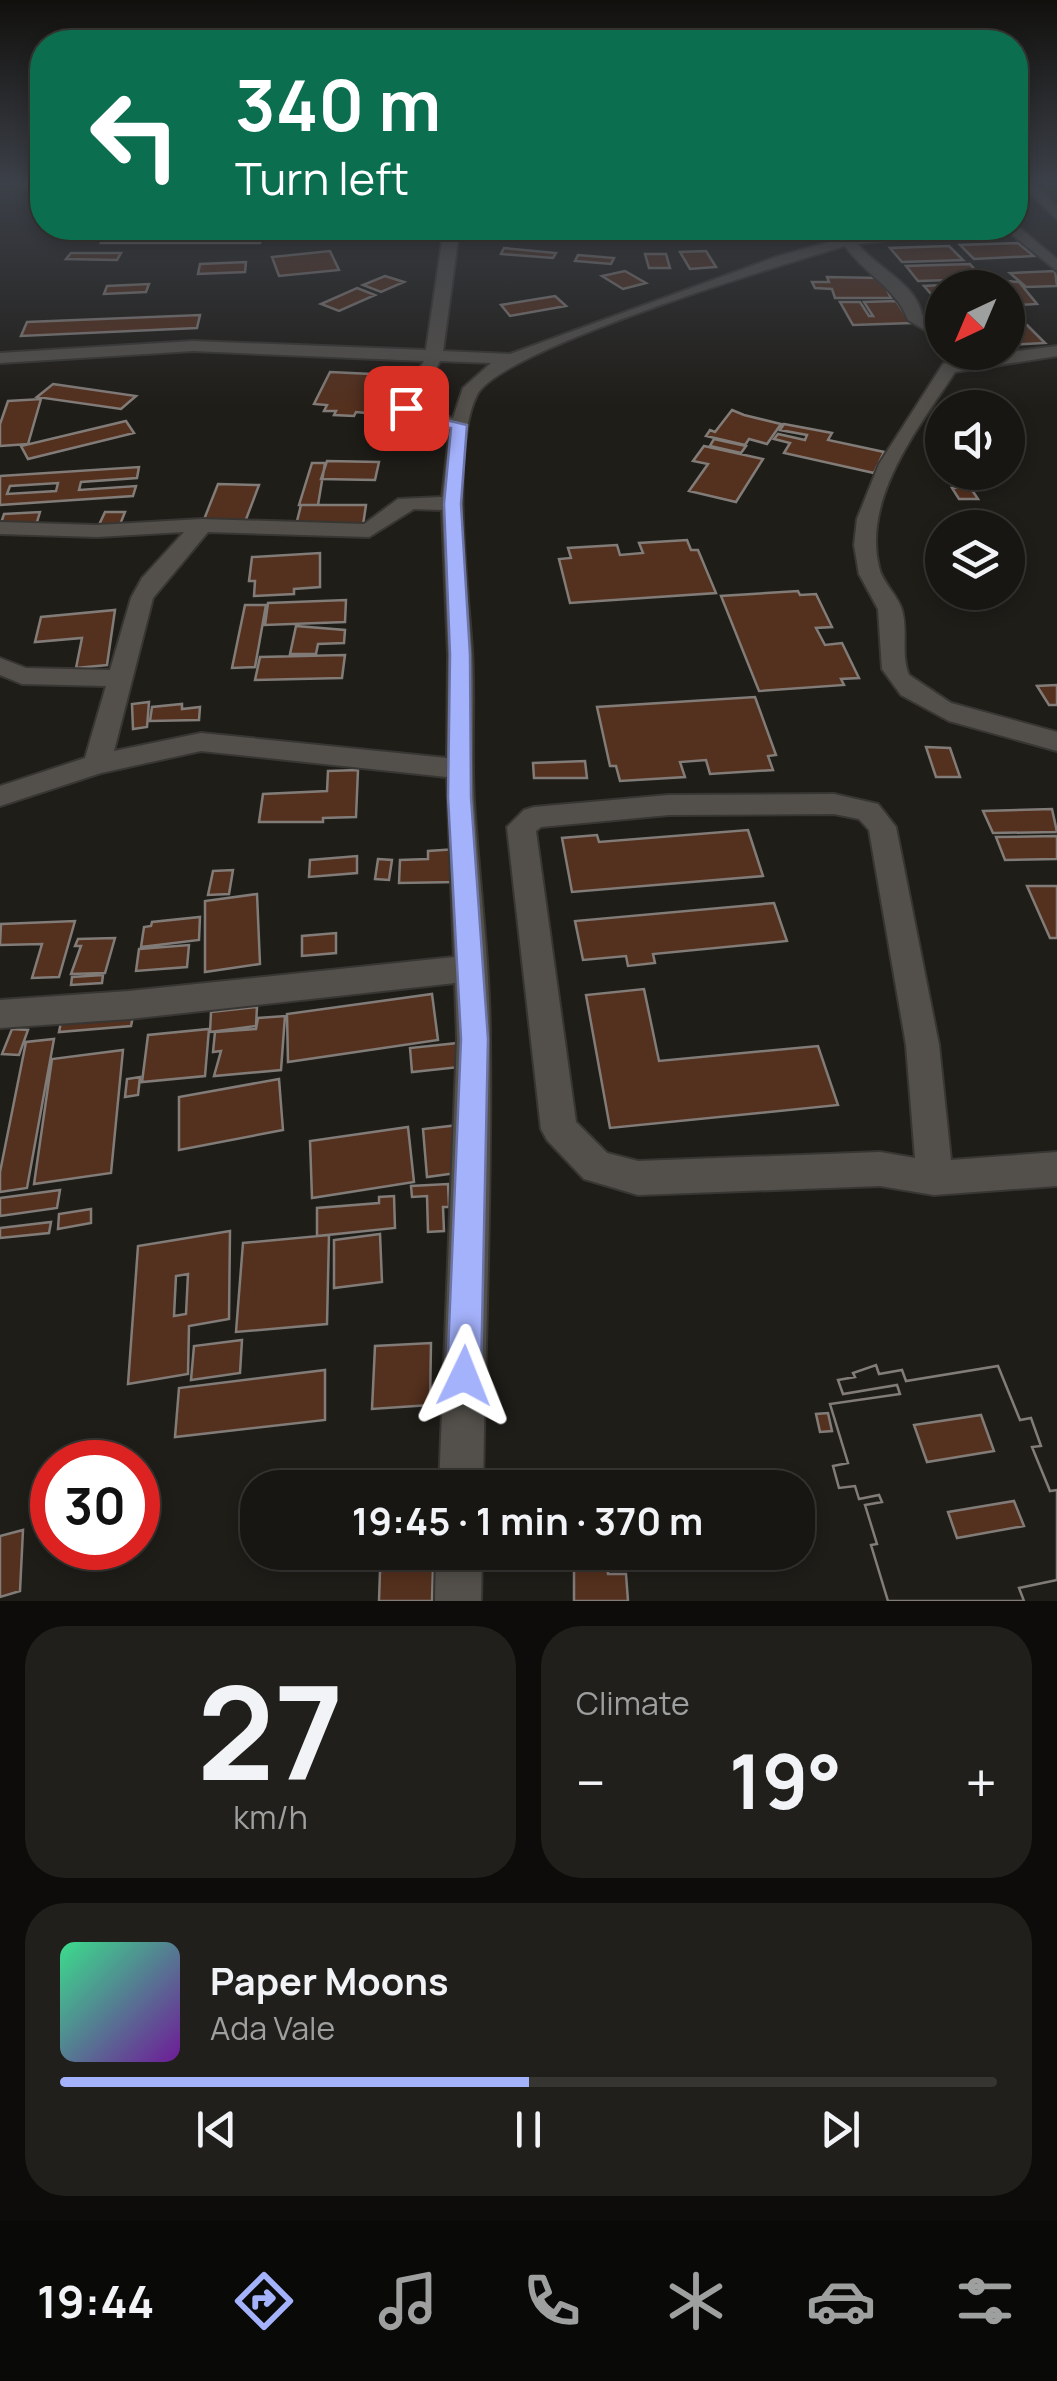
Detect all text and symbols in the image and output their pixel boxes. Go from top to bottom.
text: 340 m [235,56,441,152]
icon: left [70,70,200,200]
text: Turn left [235,147,409,209]
north arrow [925,270,1025,370]
map controls [925,270,1025,610]
pin [364,366,449,451]
icon: arrive [379,381,434,436]
button: sound [925,390,1025,490]
button: layers [925,510,1025,610]
position arrow [412,1324,516,1428]
speed limit sign: 30 [30,1440,160,1570]
text: 19:45 · 1 min · 370 m [352,1494,703,1546]
text: 27 [197,1641,344,1819]
text: Climate [576,1681,690,1725]
text: 19° [729,1729,842,1832]
text: − [576,1744,606,1820]
text: + [965,1744,997,1820]
text: km/h [233,1795,308,1839]
text: Paper Moons [210,1954,449,2006]
text: Ada Vale [210,2006,335,2050]
icon: previous [189,2102,244,2157]
icon: pause [501,2102,556,2157]
icon: next [813,2102,868,2157]
icon: directions [229,2266,299,2336]
icon: music [373,2266,443,2336]
icon: phone [517,2266,587,2336]
icon: climate [661,2266,731,2336]
icon: car [806,2266,876,2336]
icon: filters [950,2266,1020,2336]
text: 19:44 [37,2270,154,2332]

